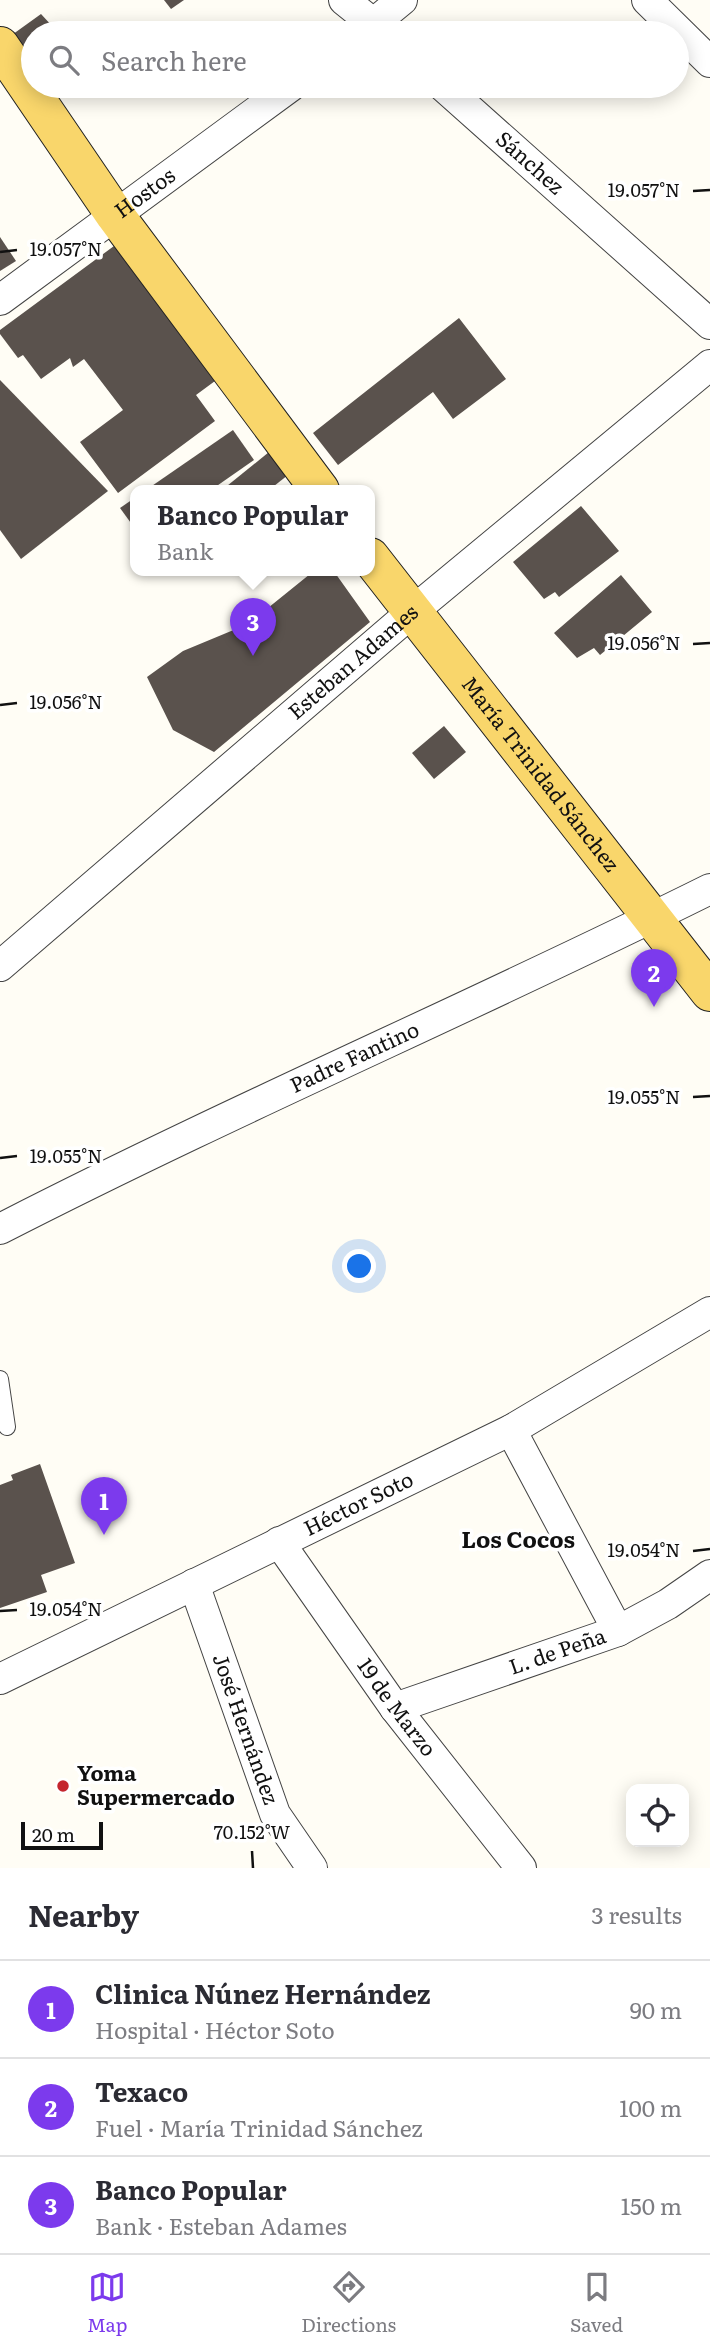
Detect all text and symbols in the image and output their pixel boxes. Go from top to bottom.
search box [21,21,689,98]
text: Search here [101,40,247,79]
icon: search [45,41,83,79]
street label: Sánchez [490,122,572,200]
street label: Hostos [107,159,180,224]
text: 19.057°N [608,176,680,203]
text: 19.057°N [30,235,102,262]
popup [130,485,375,576]
text: Banco Popular [157,494,348,533]
text: Bank [157,533,213,567]
street label: Esteban Adames [280,596,424,725]
pin: 3 [230,598,276,656]
text: 19.056°N [608,629,680,656]
street label: María Trinidad Sánchez [456,669,628,877]
text: 19.056°N [30,688,102,715]
pin: 2 [631,949,677,1007]
street label: Padre Fantino [284,1012,424,1099]
text: 19.055°N [608,1083,680,1110]
text: 19.055°N [30,1142,102,1169]
your location [342,1249,376,1283]
street label: Héctor Soto [297,1462,418,1542]
pin: 1 [81,1477,127,1535]
district label: Los Cocos [461,1521,575,1555]
text: 19.054°N [608,1536,680,1563]
text: 19.054°N [30,1595,102,1622]
street label: L. de Peña [504,1618,610,1681]
street label: José Hernández [207,1649,288,1808]
street label: 19 de Marzo [351,1651,445,1762]
place label: Yoma Supermercado [77,1756,235,1811]
marker: Yoma Supermercado [55,1778,71,1794]
map controls [626,1784,689,1847]
button: locate [626,1784,689,1847]
text: 70.152°W [214,1818,291,1845]
scale bar [21,1819,103,1851]
text: 20 m [32,1820,75,1848]
text: Nearby [28,1892,139,1936]
text: 3 results [591,1897,682,1931]
text: Clinica Núnez Hernández [95,1973,431,2012]
text: 1 [46,1992,56,2026]
text: 90 m [630,1992,682,2026]
text: Hospital · Héctor Soto [95,2012,335,2046]
text: Texaco [95,2071,188,2110]
text: 2 [45,2090,57,2124]
text: 100 m [619,2090,682,2124]
text: Fuel · María Trinidad Sánchez [95,2110,423,2144]
text: Banco Popular [95,2169,287,2208]
text: 3 [45,2188,57,2222]
text: 150 m [621,2188,682,2222]
text: Bank · Esteban Adames [95,2208,347,2242]
tab: Map [87,2268,127,2338]
tab: Directions [301,2268,396,2338]
tab: Saved [570,2268,623,2338]

